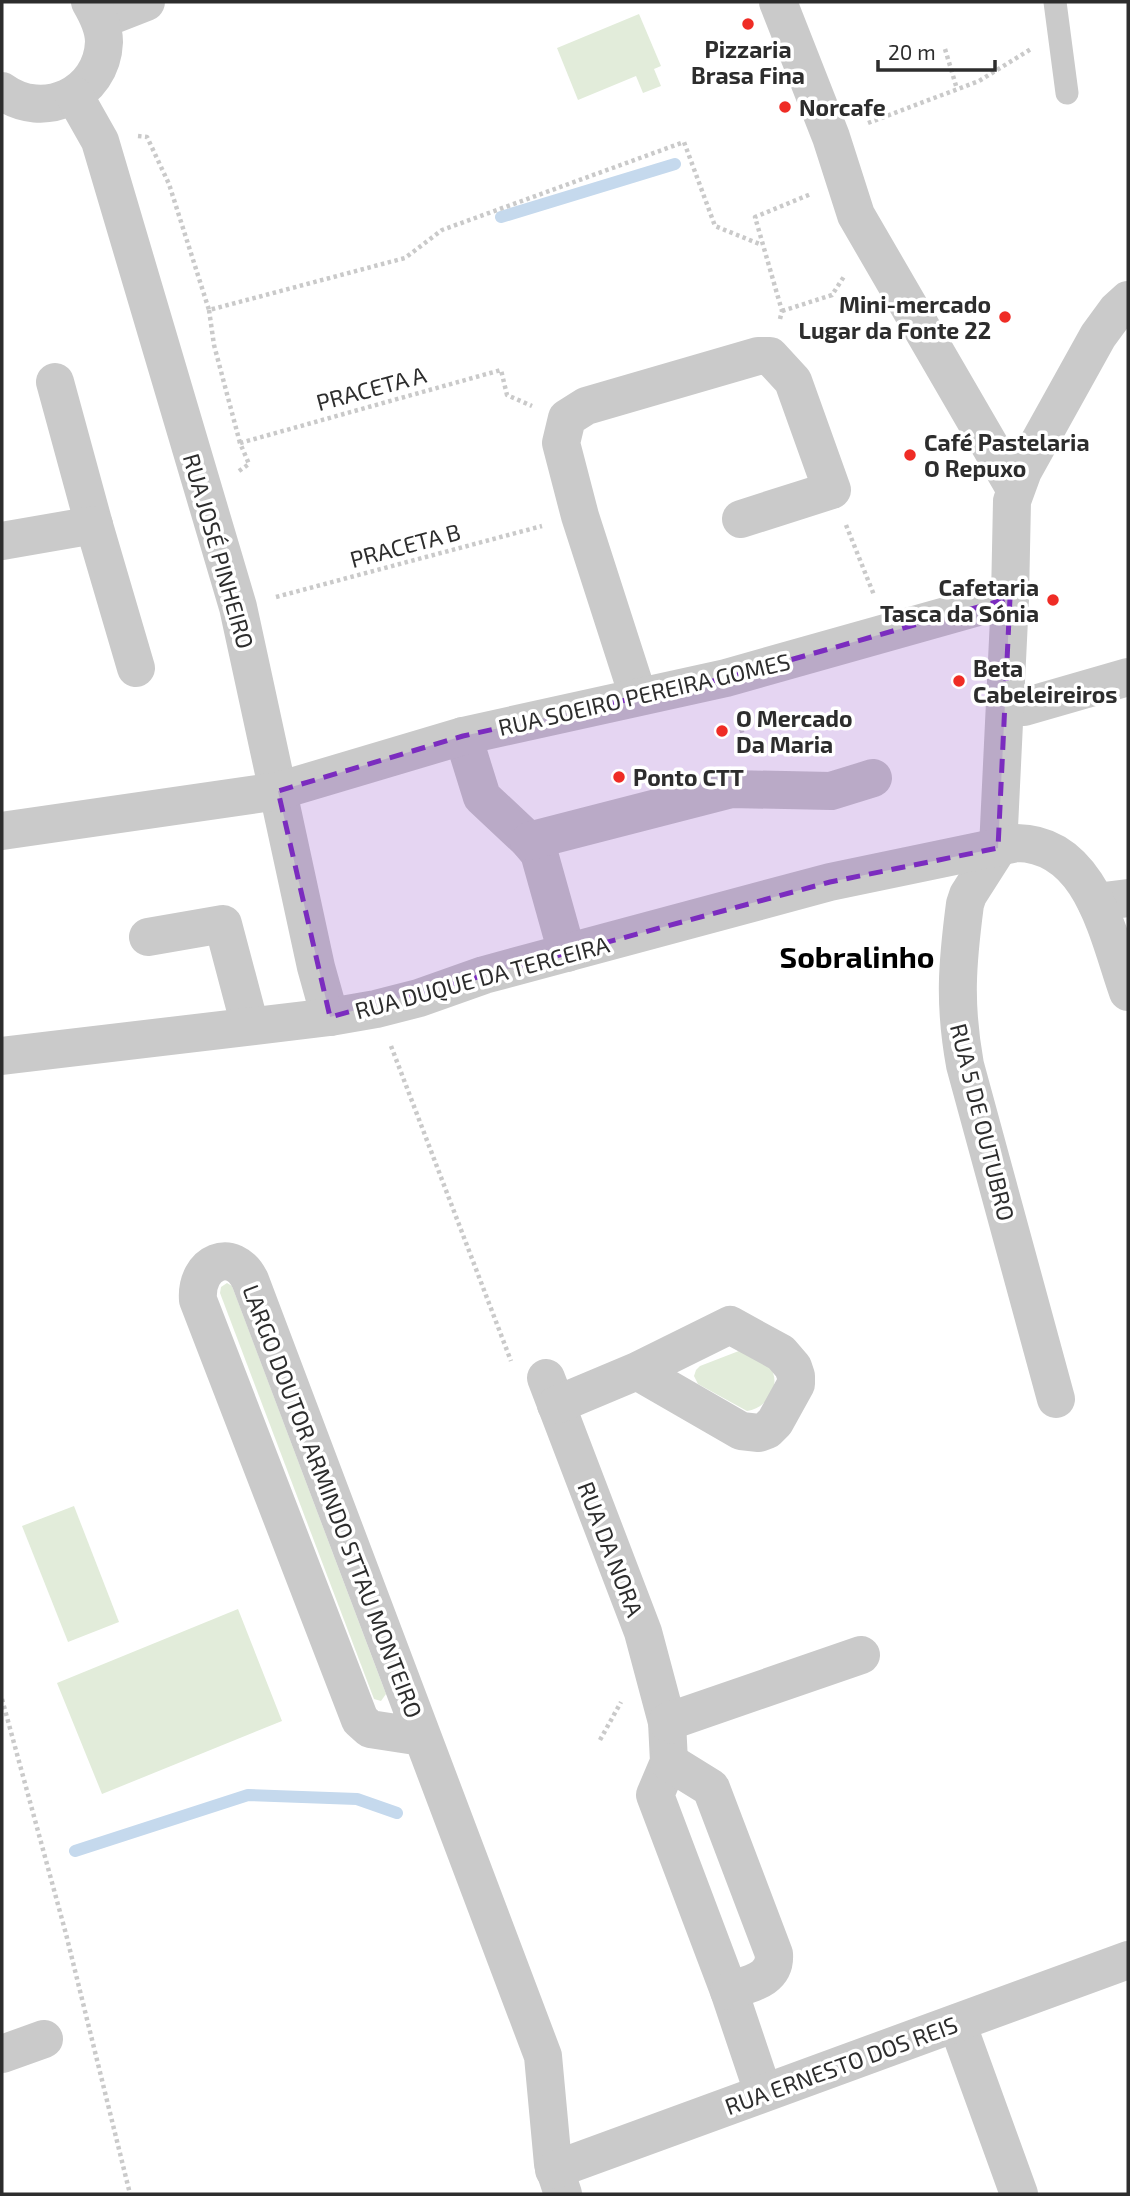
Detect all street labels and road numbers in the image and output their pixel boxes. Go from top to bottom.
street label: PRACETA A [313,360,430,416]
street label: RUA JOSÉ PINHEIRO [178,450,260,652]
street label: PRACETA B [347,517,463,573]
street label: RUA SOEIRO PEREIRA GOMES [495,647,793,741]
street label: RUA DUQUE DA TERCEIRA [352,929,613,1024]
street label: RUA 5 DE OUTUBRO [945,1020,1021,1224]
street label: LARGO DOUTOR ARMINDO STTAU MONTEIRO [237,1280,429,1722]
street label: RUA DA NORA [572,1477,650,1621]
street label: RUA ERNESTO DOS REIS [721,2010,961,2120]

